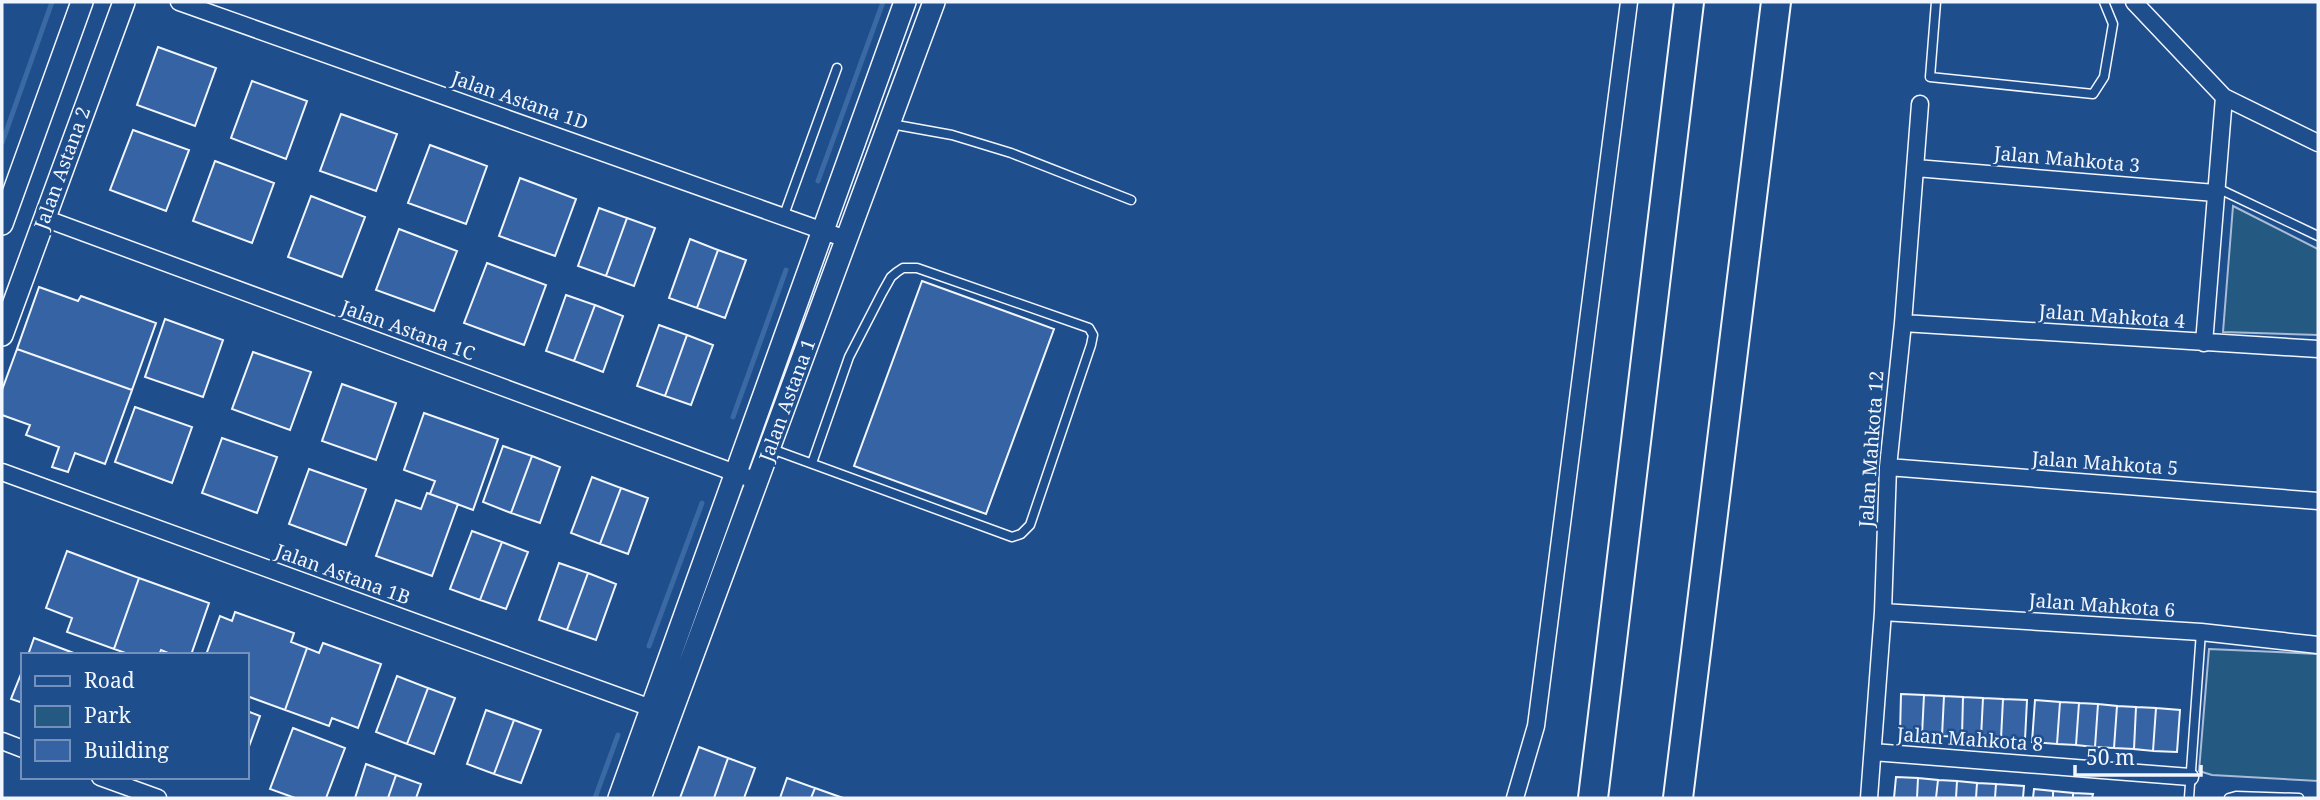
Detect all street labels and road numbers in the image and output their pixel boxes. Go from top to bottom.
street label: Jalan Astana 1D [447,64,592,136]
street label: Jalan Astana 2 [27,103,96,234]
street label: Jalan Mahkota 3 [1992,140,2141,178]
street label: Jalan Astana 1C [336,293,479,366]
street label: Jalan Mahkota 4 [2037,298,2186,334]
street label: Jalan Astana 1 [752,335,821,466]
street label: Jalan Mahkota 12 [1852,370,1889,529]
street label: Jalan Mahkota 5 [2030,445,2179,481]
street label: Jalan Astana 1B [271,537,414,610]
street label: Jalan Mahkota 6 [2027,587,2176,623]
street label: Jalan Mahkota 8 [1895,721,2044,757]

